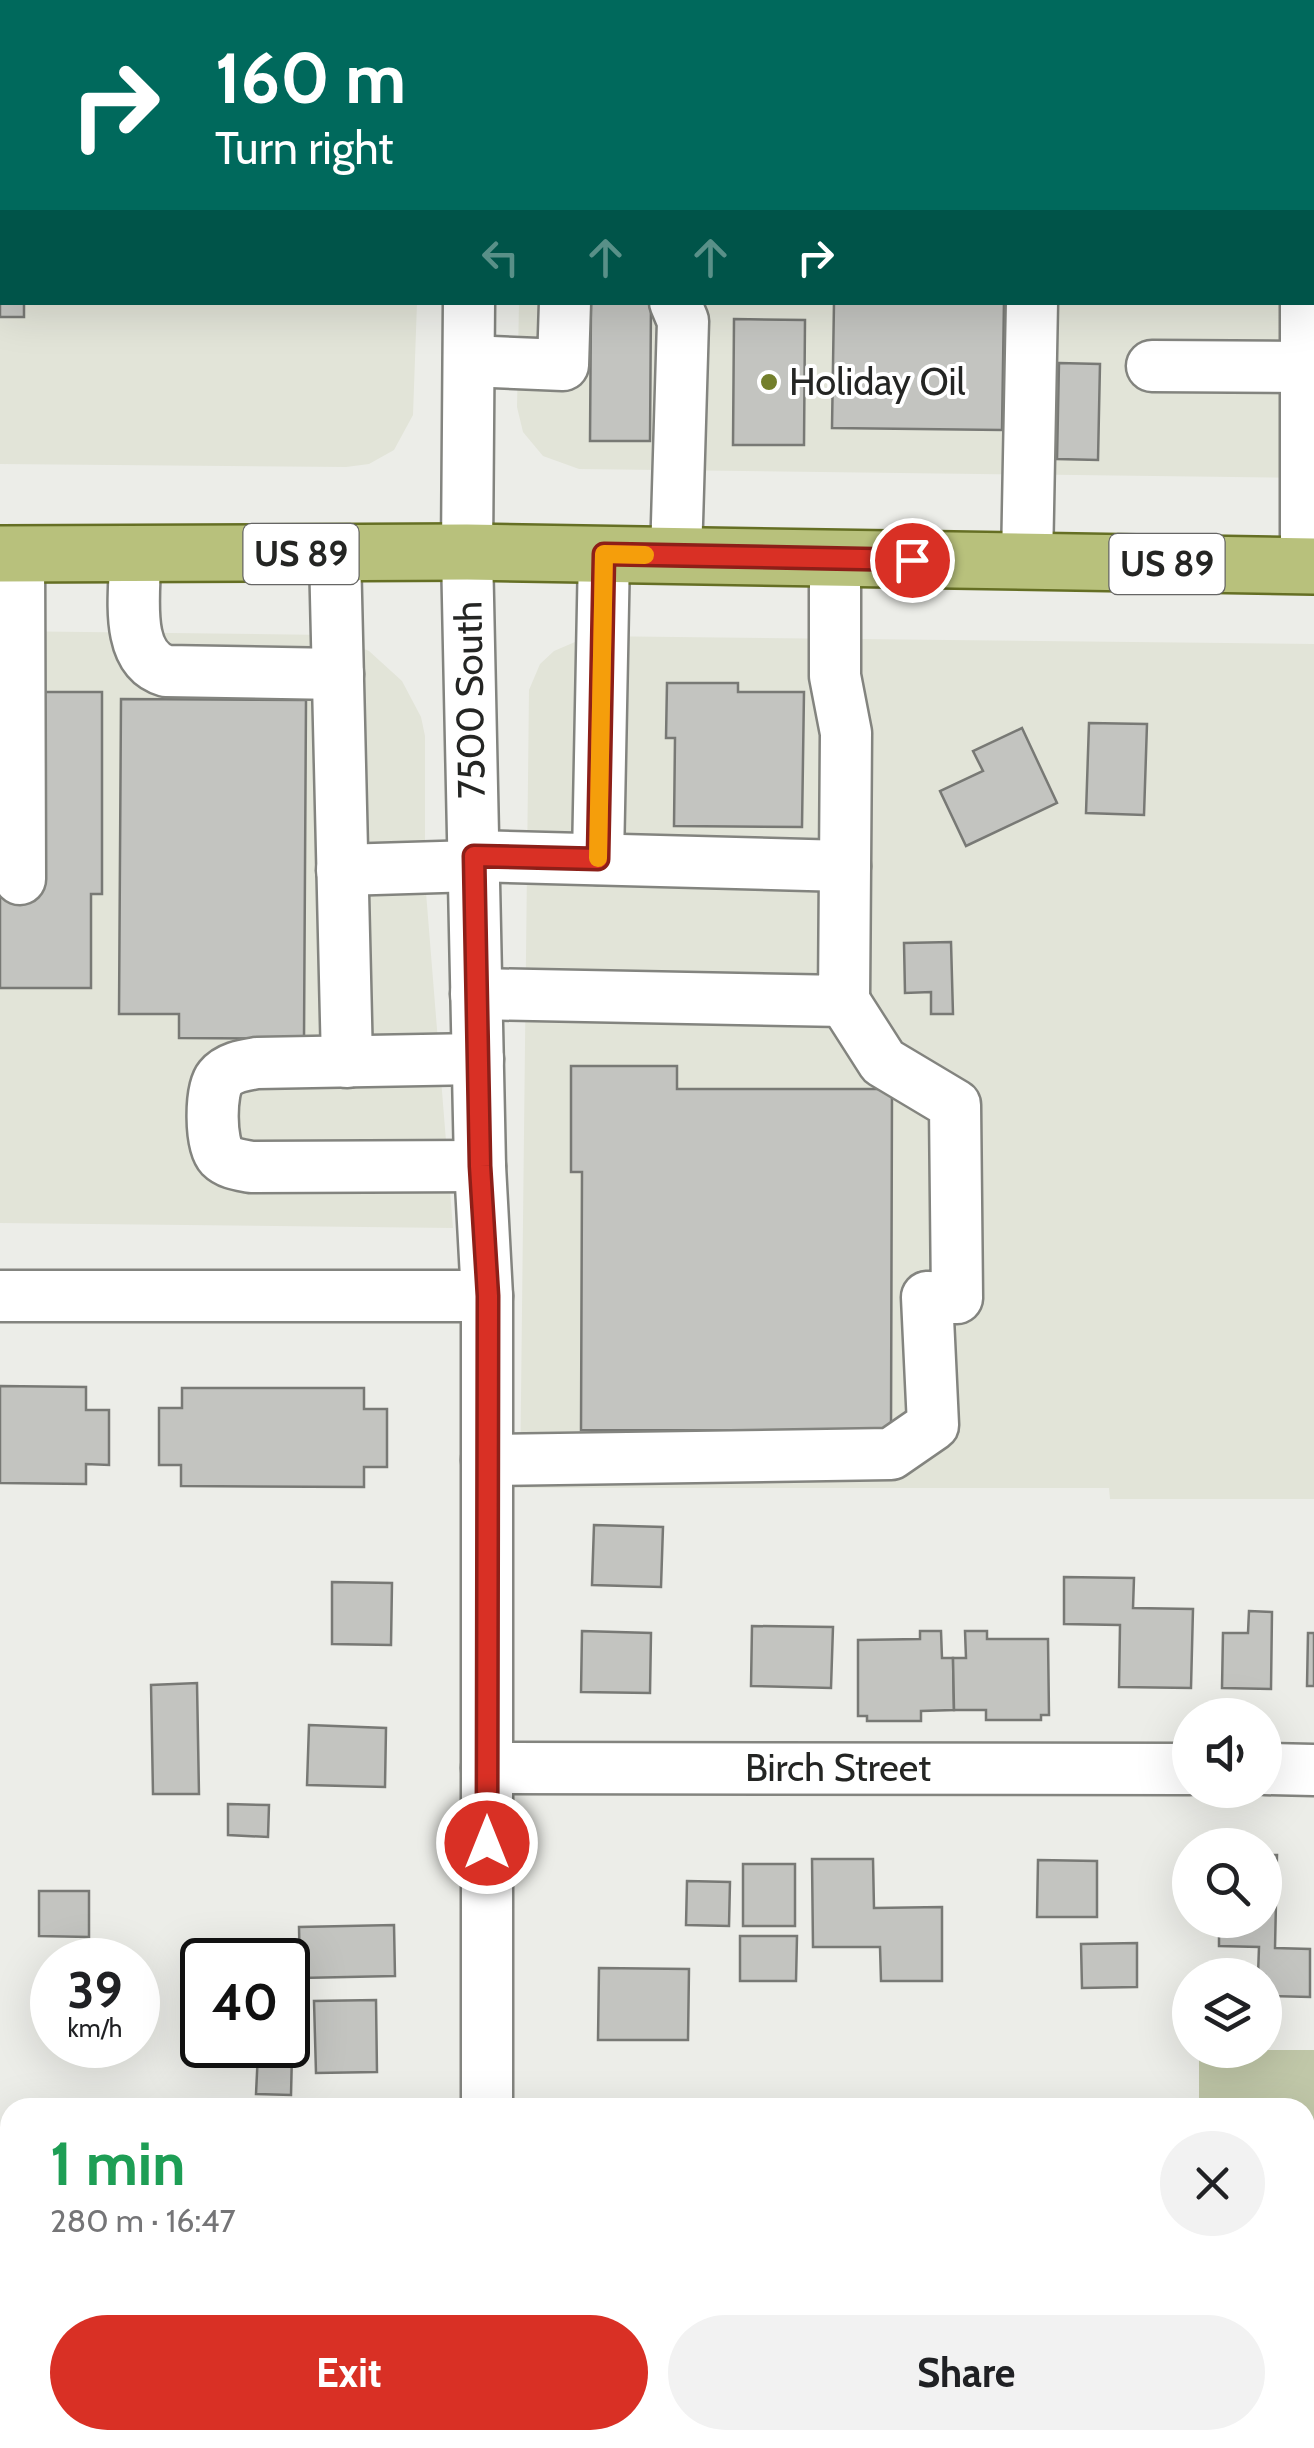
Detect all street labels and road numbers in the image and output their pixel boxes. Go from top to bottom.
road number: US 89 [244,524,358,584]
road number: US 89 [1110,534,1224,594]
street label: 7500 South [444,601,495,799]
street label: Birch Street [745,1744,931,1791]

